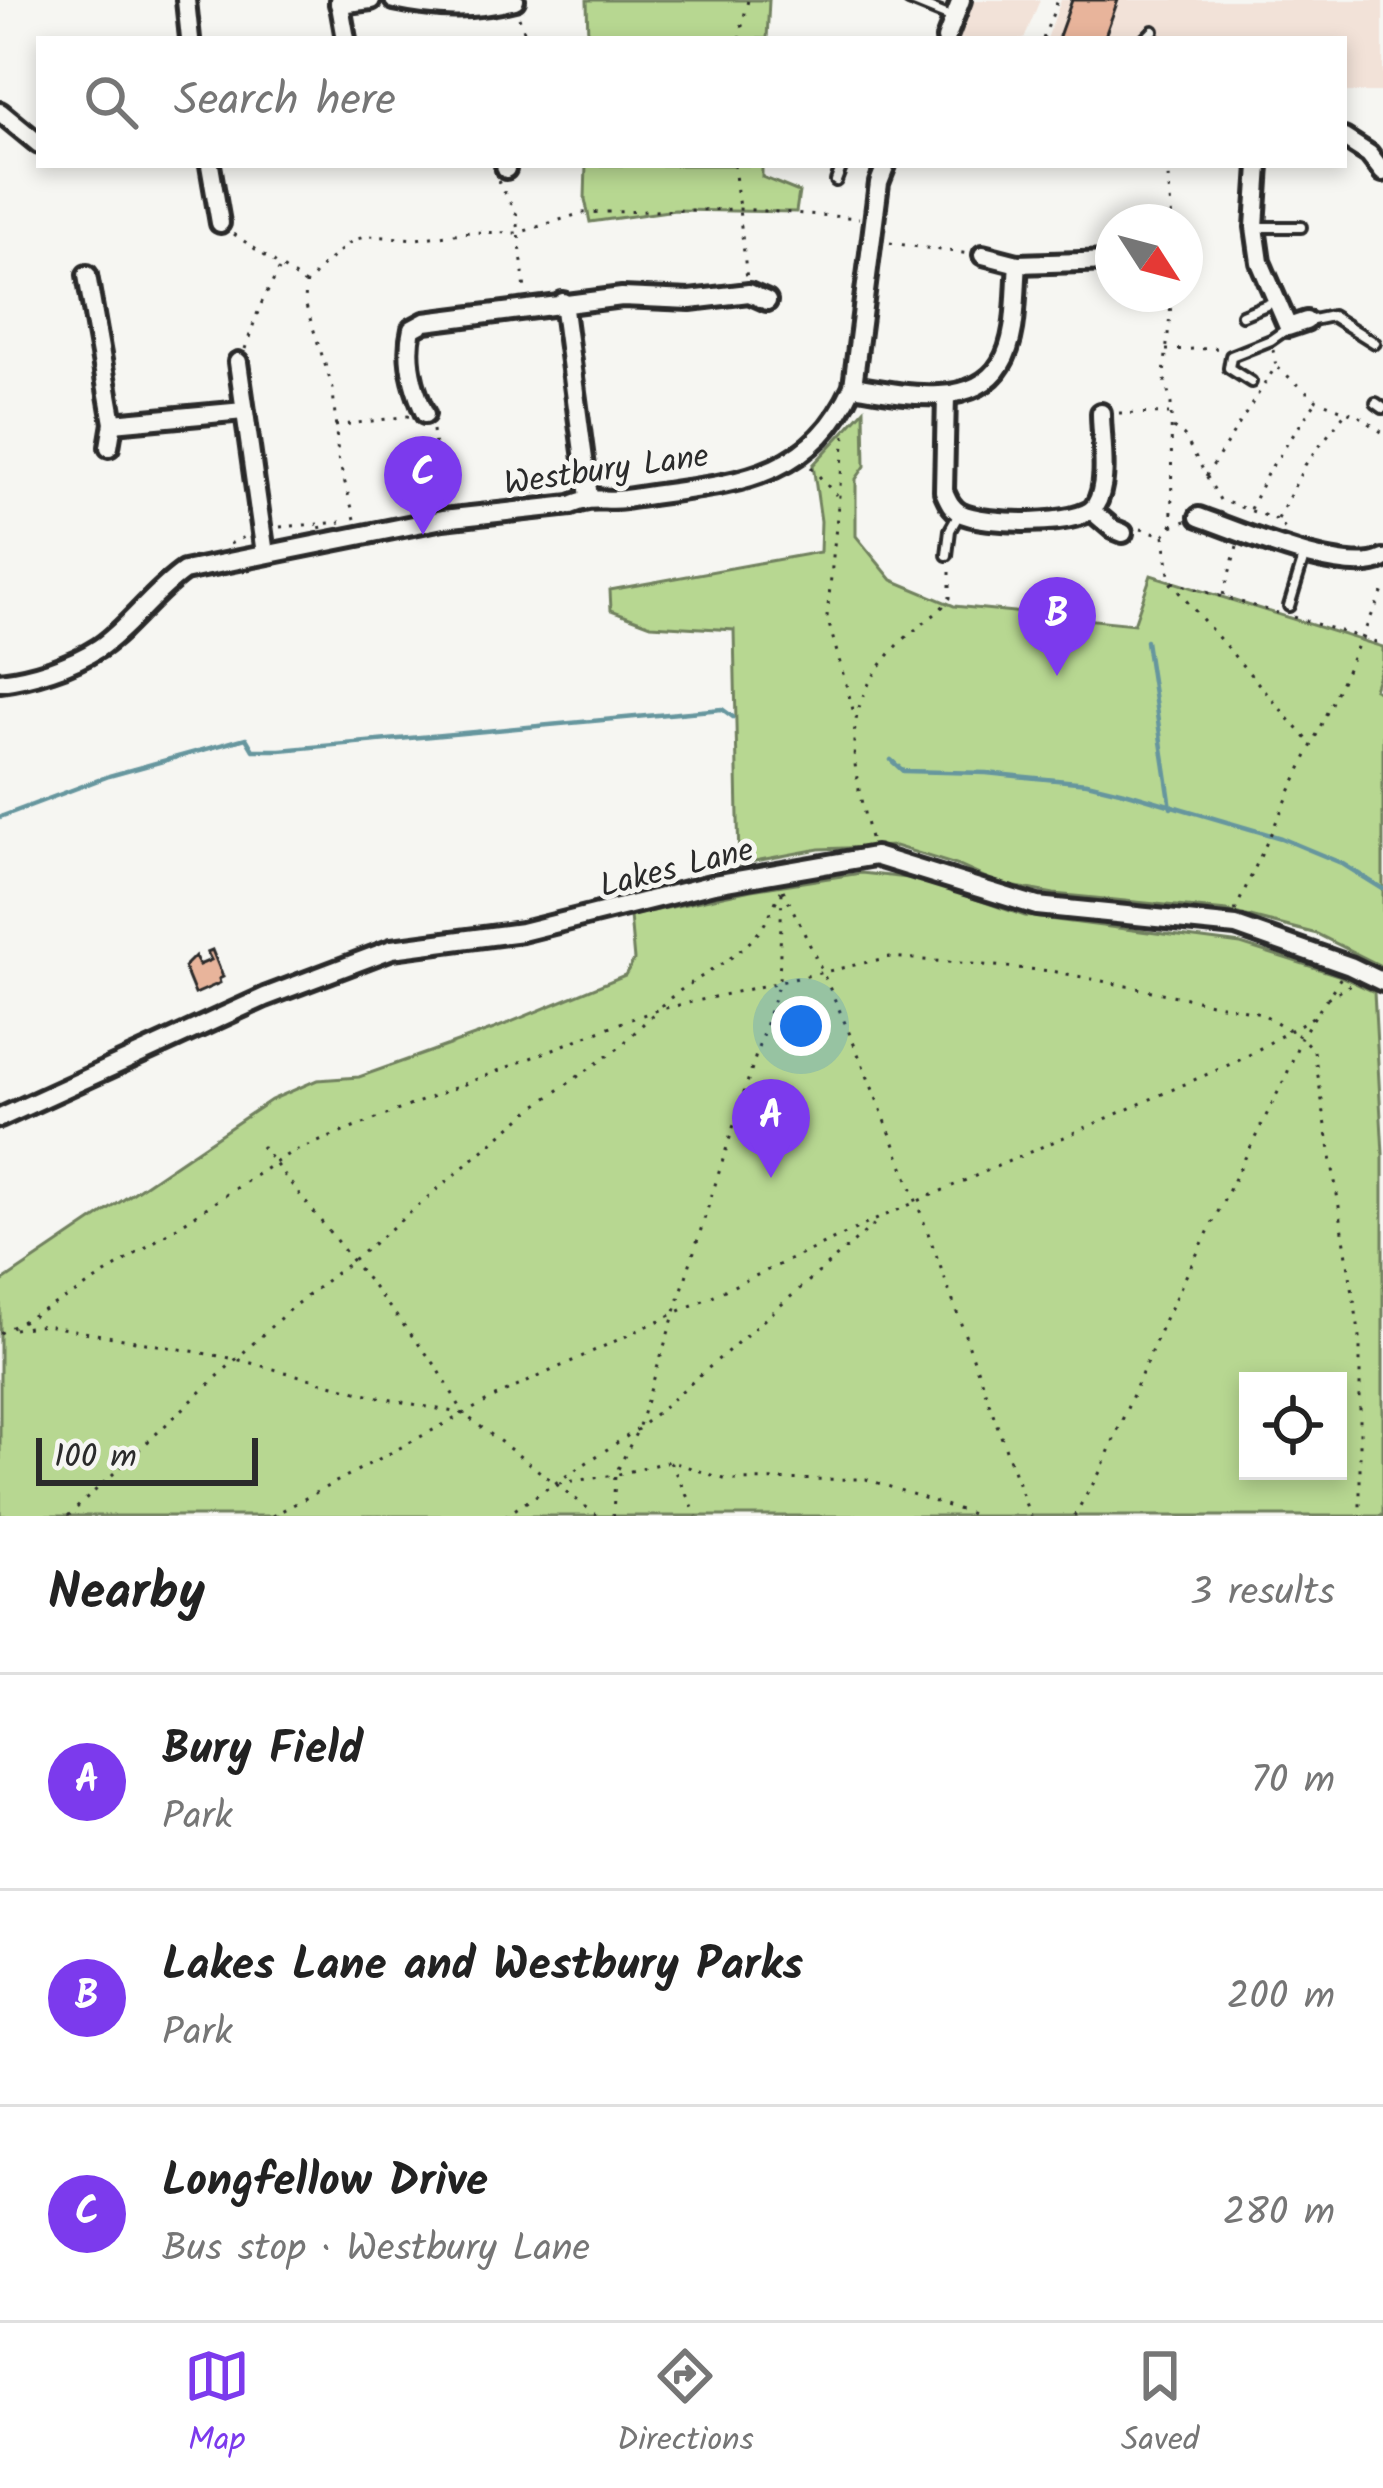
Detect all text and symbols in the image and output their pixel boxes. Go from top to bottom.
search box [36,36,1347,168]
text: Search here [174,66,396,138]
icon: search [78,69,144,135]
north arrow [1095,204,1203,312]
street label: Westbury Lane [501,431,712,512]
pin: C [384,436,462,535]
pin: B [1018,577,1096,676]
street label: Lakes Lane [594,825,760,914]
your location [771,996,831,1056]
pin: A [732,1079,810,1178]
map controls [1239,1372,1347,1480]
button: locate [1239,1372,1347,1480]
scale bar [36,1432,258,1485]
text: 100 m [54,1432,137,1485]
text: Nearby [48,1554,205,1635]
text: 3 results [1190,1563,1335,1625]
text: Bury Field [162,1715,363,1787]
text: A [75,1751,99,1813]
text: 70 m [1251,1751,1335,1813]
text: Park [162,1787,233,1849]
text: Lakes Lane and Westbury Parks [162,1931,803,2003]
text: B [75,1967,99,2029]
text: 200 m [1227,1967,1335,2029]
text: Park [162,2003,233,2065]
text: Longfellow Drive [162,2147,488,2219]
text: C [75,2183,99,2245]
text: 280 m [1223,2183,1335,2245]
text: Bus stop · Westbury Lane [162,2219,590,2281]
tab: Map [184,2343,250,2468]
tab: Directions [617,2343,754,2468]
tab: Saved [1121,2343,1199,2468]

